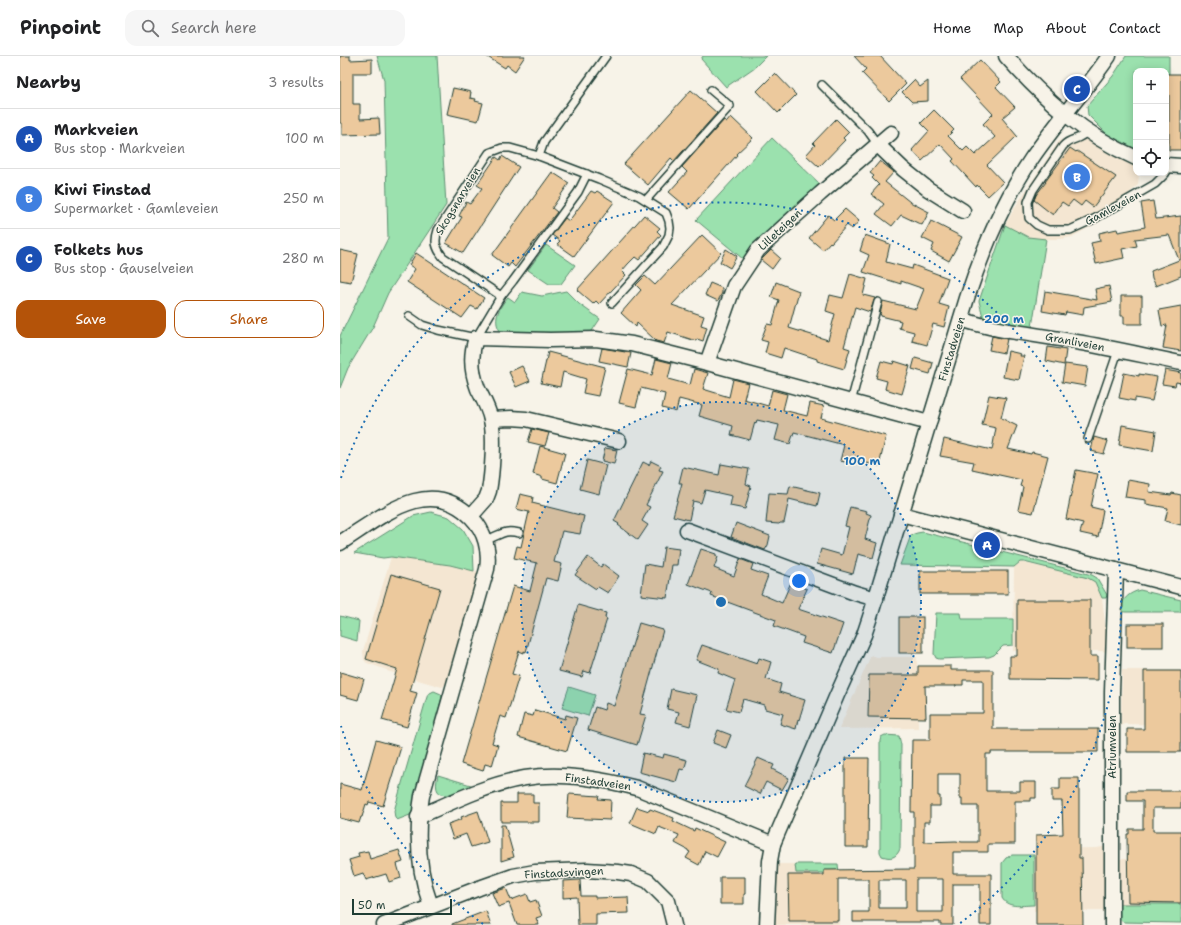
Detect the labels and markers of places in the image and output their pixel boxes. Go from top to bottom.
pin: C [1064,74,1090,104]
pin: B [1064,162,1090,192]
pin: A [974,530,1000,560]
centre of rings [714,595,728,609]

